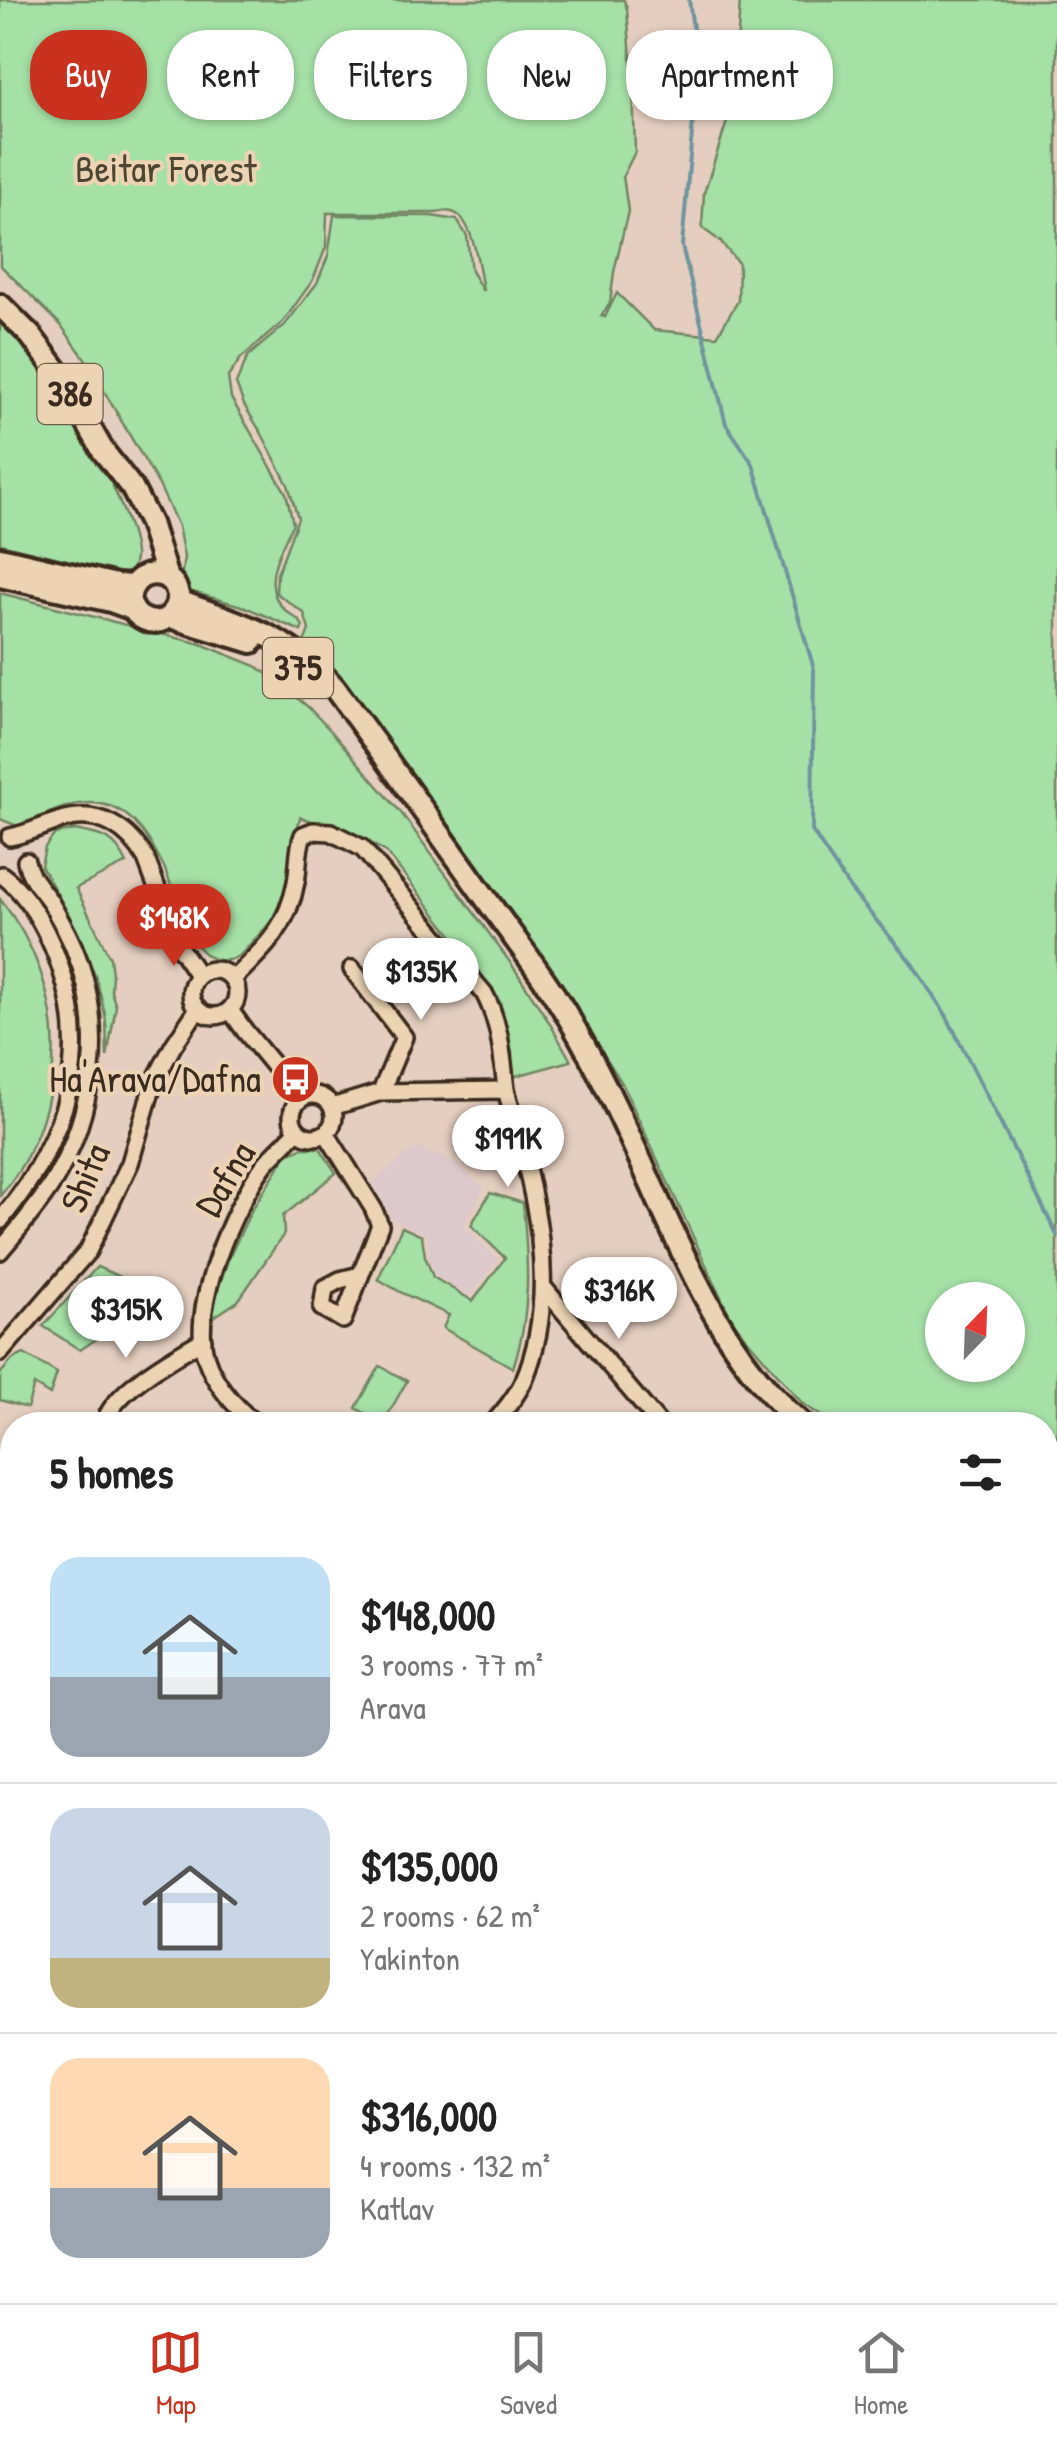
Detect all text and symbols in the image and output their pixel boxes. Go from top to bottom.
chip: Buy [30,30,147,120]
chip: Rent [167,30,294,120]
chip: Filters [314,30,467,120]
chip: New [487,30,606,120]
chip: Apartment [626,30,833,120]
park label: Beitar Forest [75,142,258,194]
road number: 386 [38,364,102,424]
road number: 375 [263,638,333,698]
pin: $148K [104,884,244,969]
text: $148K [139,895,209,938]
pin: $135K [351,938,491,1023]
text: $135K [385,949,457,992]
place label: Ha'Arava/Dafna [49,1052,261,1104]
bus stop icon: Ha'Arava/Dafna [270,1053,322,1105]
pin: $191K [438,1105,578,1190]
text: $191K [474,1116,542,1159]
street label: Dafna [182,1131,267,1226]
street label: Shita [46,1135,122,1220]
pin: $316K [549,1257,689,1342]
text: $316K [583,1268,655,1311]
pin: $315K [56,1276,196,1361]
north arrow [925,1282,1025,1382]
map controls [925,1282,1025,1382]
text: $315K [90,1287,162,1330]
text: 5 homes [50,1444,173,1501]
icon: filters [953,1445,1008,1500]
text: $148,000 [360,1586,495,1643]
icon: home [130,1597,250,1717]
text: 3 rooms · 77 m² [360,1643,543,1686]
text: Arava [360,1686,426,1729]
text: $135,000 [360,1837,498,1894]
icon: home [130,1848,250,1968]
text: 2 rooms · 62 m² [360,1894,540,1937]
text: Yakinton [360,1937,460,1980]
text: $316,000 [360,2087,497,2144]
icon: home [130,2098,250,2218]
text: 4 rooms · 132 m² [360,2144,550,2187]
text: Katlav [360,2187,434,2230]
tab: Map [148,2325,203,2423]
tab: Saved [500,2325,557,2423]
tab: Home [854,2325,909,2423]

